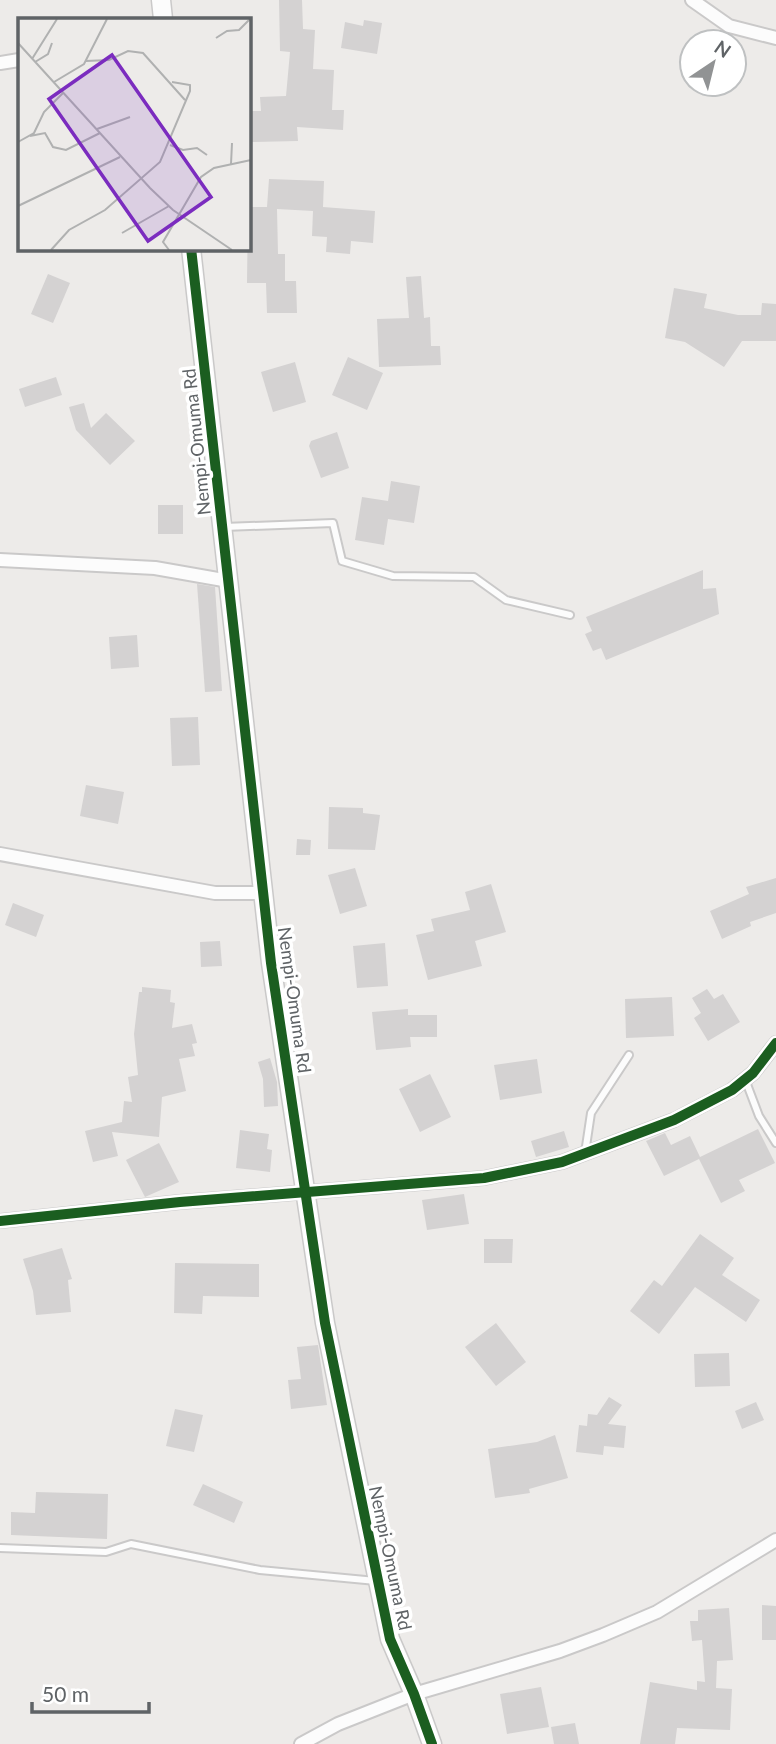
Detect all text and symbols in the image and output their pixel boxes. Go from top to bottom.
inset map [18,18,250,250]
north arrow [678,28,748,98]
text: N [710,35,736,62]
street label: Nempi-Omuma Rd [177,368,215,516]
street label: Nempi-Omuma Rd [274,926,316,1074]
street label: Nempi-Omuma Rd [365,1484,417,1632]
scale bar [32,1670,149,1714]
text: 50 m [42,1681,89,1706]

